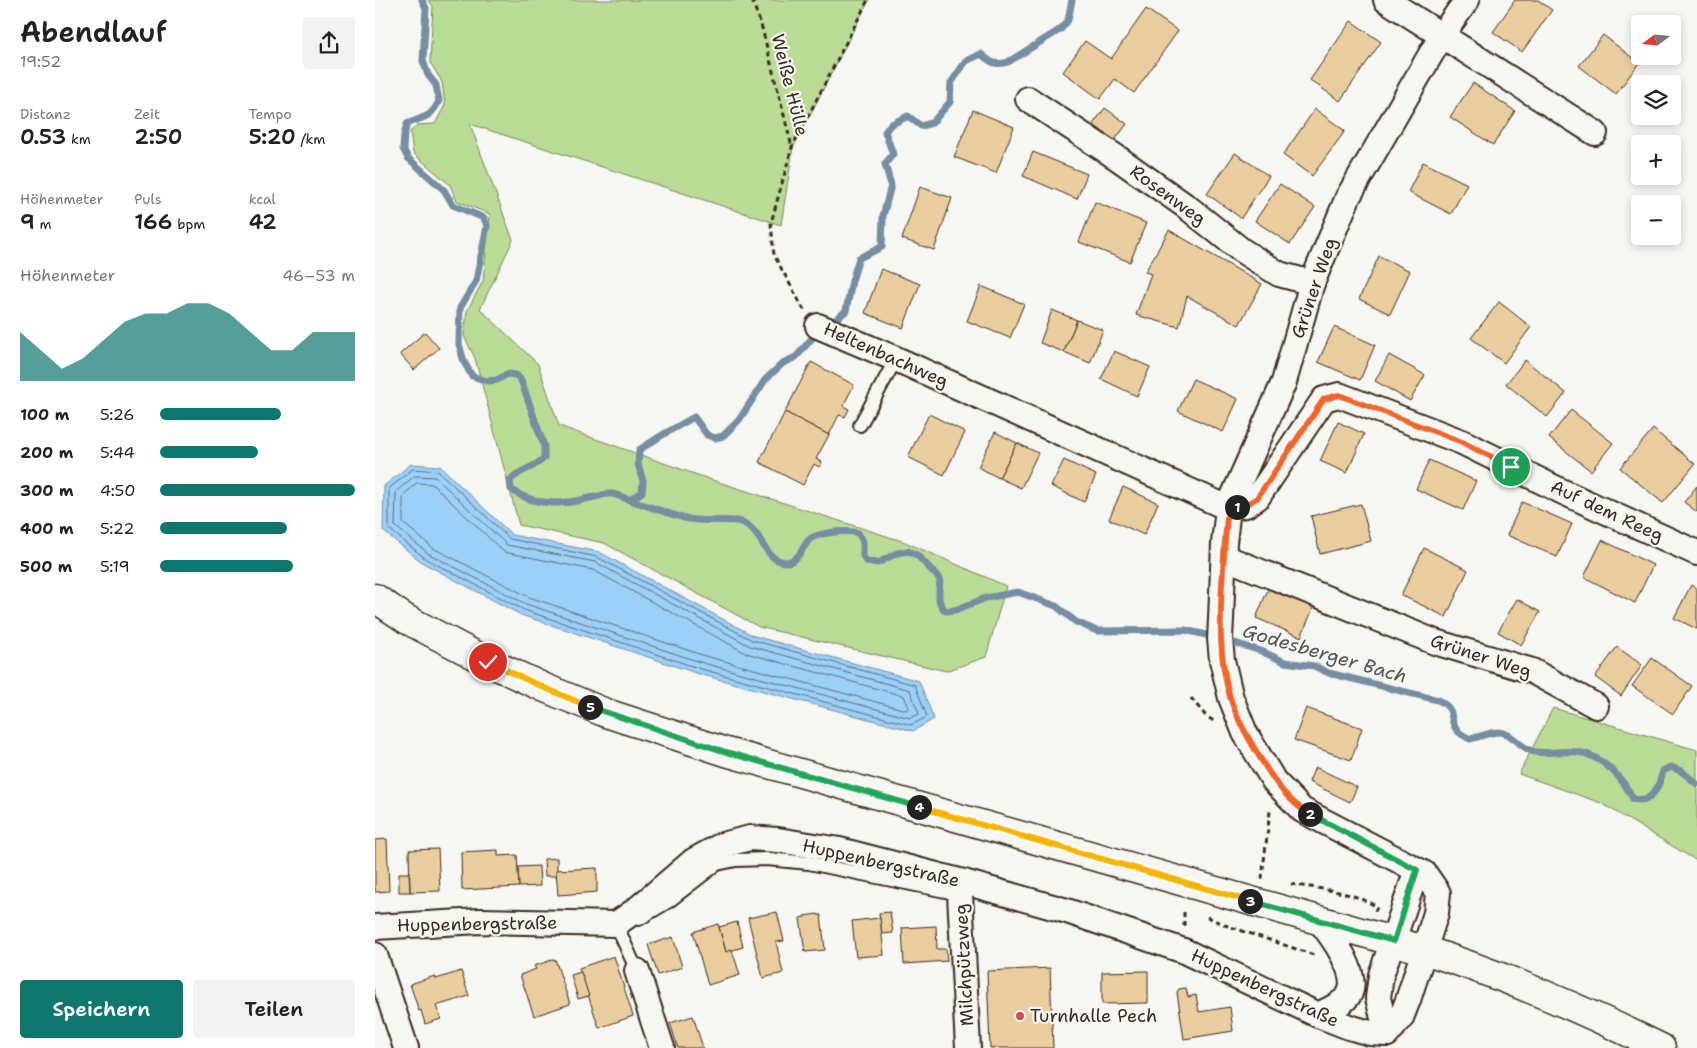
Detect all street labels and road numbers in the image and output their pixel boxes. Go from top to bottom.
street label: Weiße Hülle [766,32,814,138]
street label: Rosenweg [1125,159,1211,231]
street label: Grüner Weg [1286,234,1342,342]
street label: Heltenbachweg [820,317,952,393]
street label: Auf dem Reeg [1547,474,1667,548]
street label: Grüner Weg [1427,628,1535,684]
street label: Huppenbergstraße [800,833,962,893]
street label: Milchpützweg [949,903,979,1027]
street label: Huppenbergstraße [397,911,557,937]
street label: Huppenbergstraße [1187,943,1343,1033]

